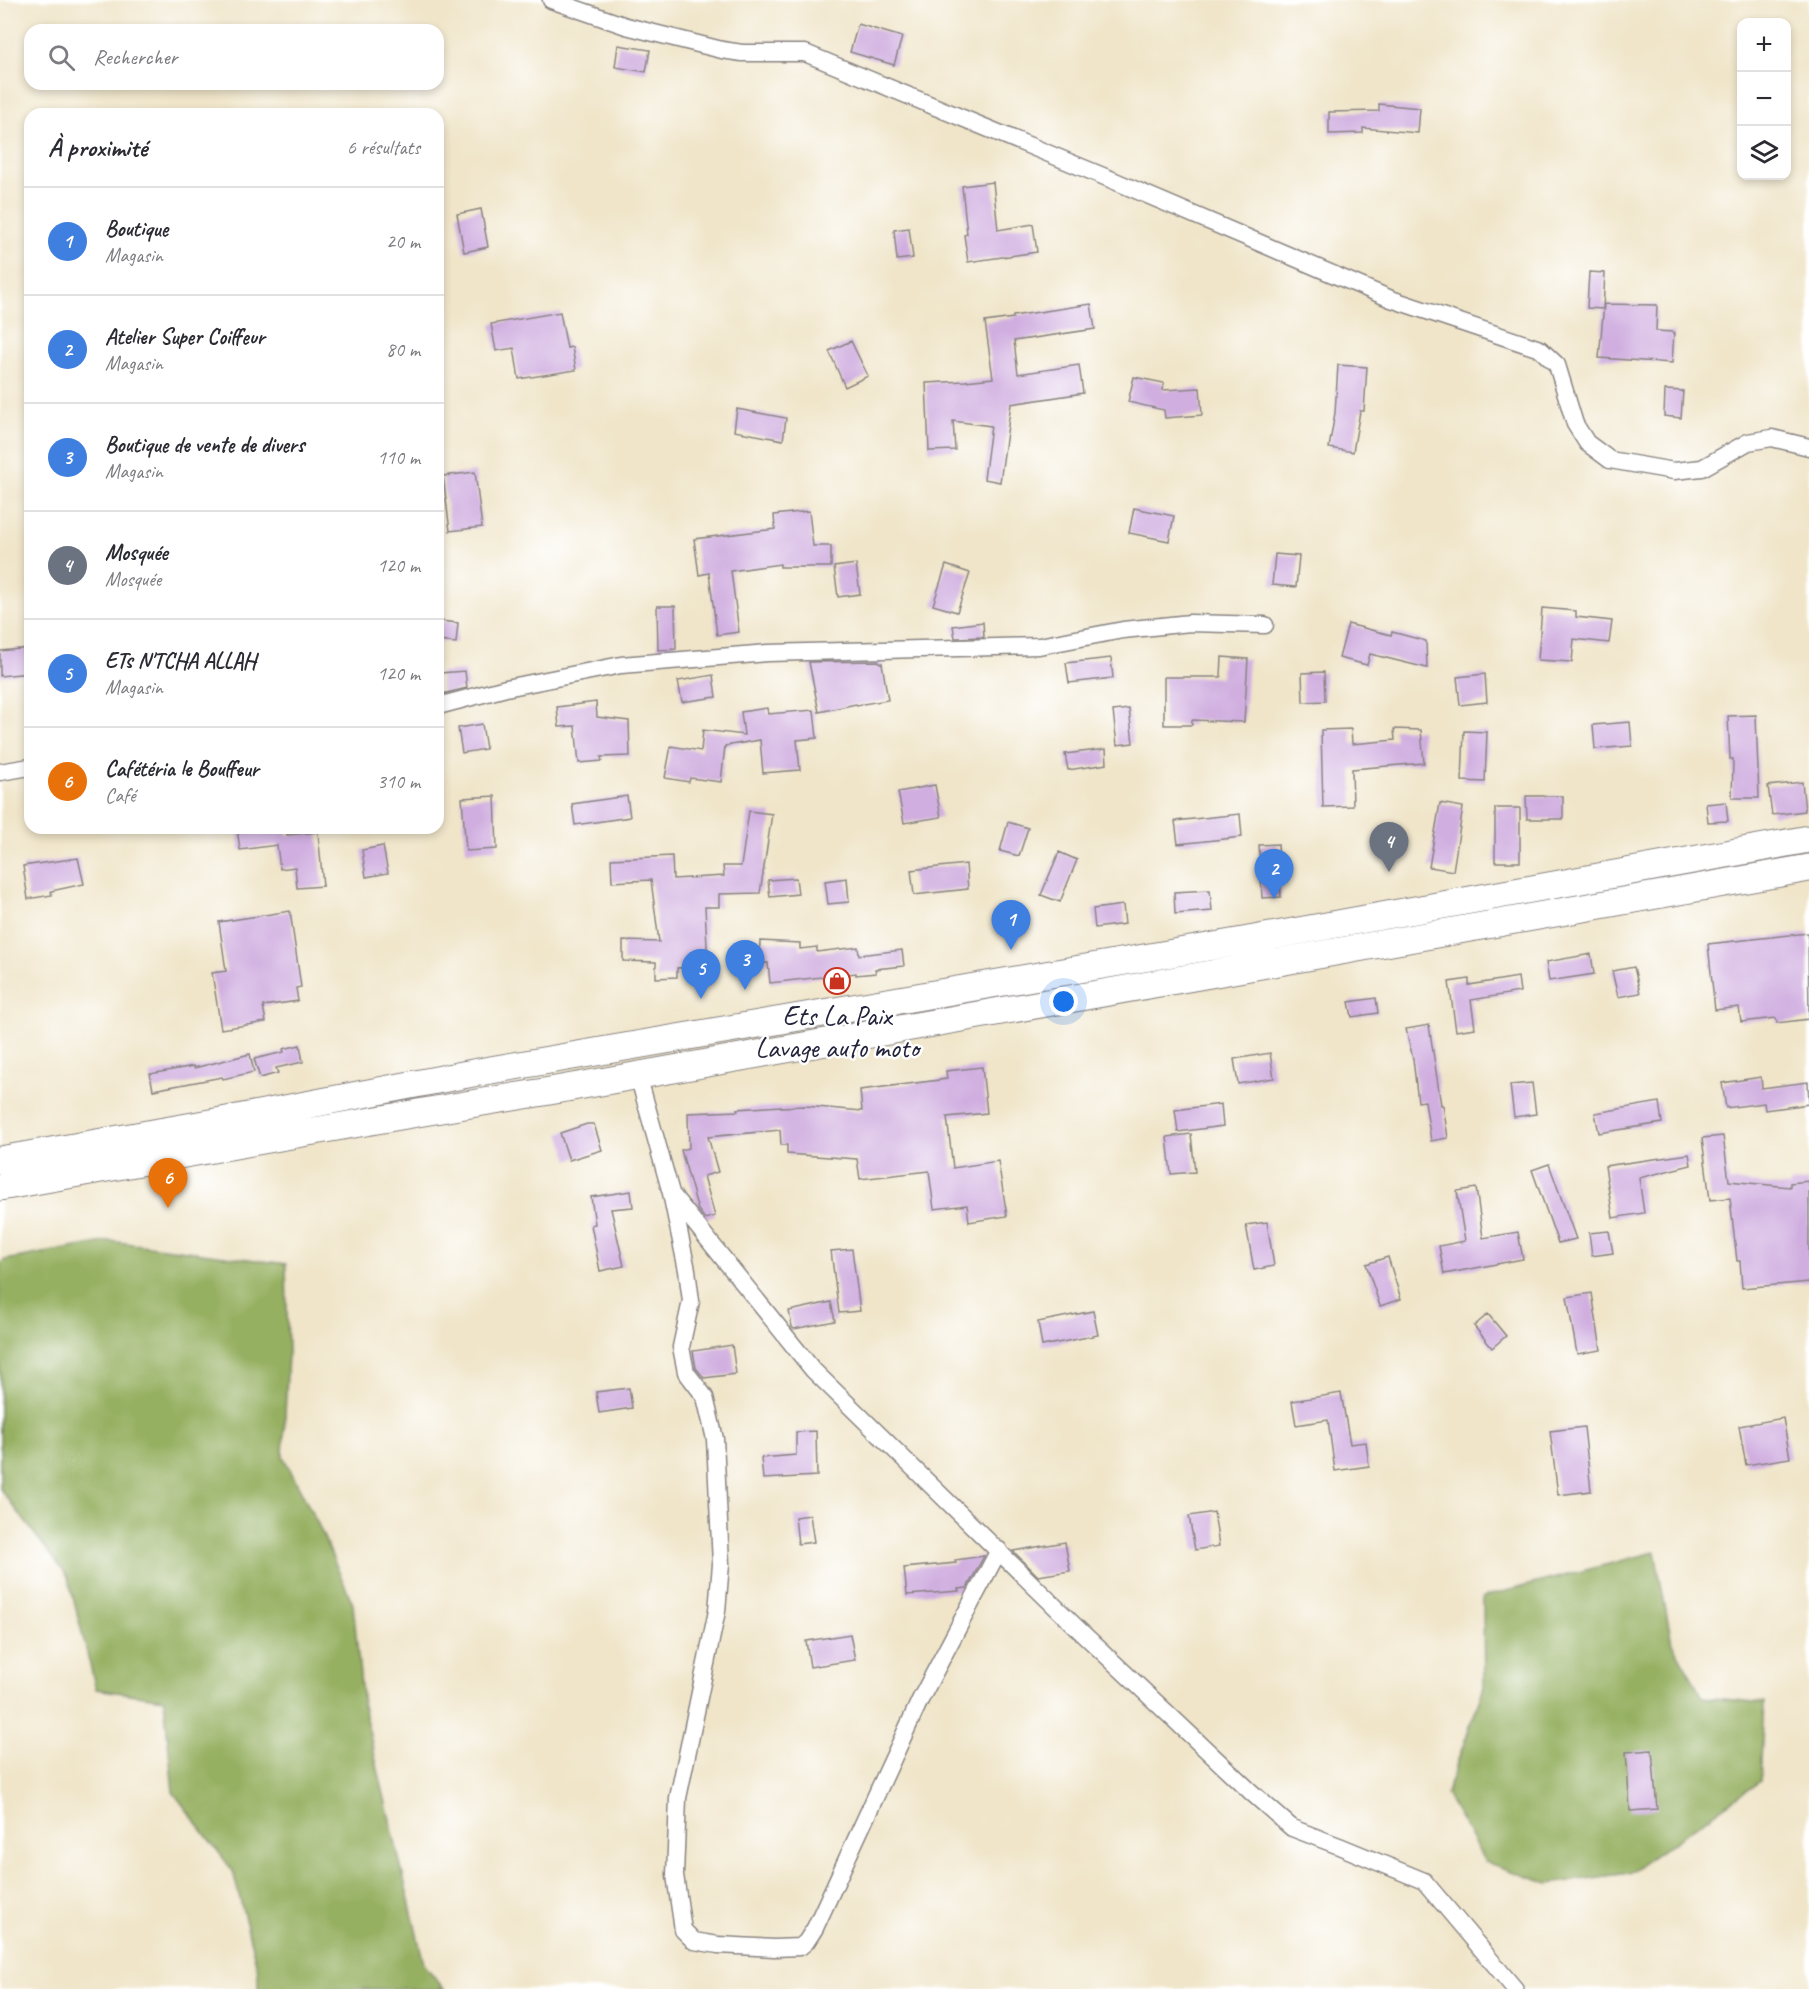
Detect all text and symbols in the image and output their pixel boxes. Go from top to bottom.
map controls [1737,18,1791,180]
button: + [1737,18,1791,72]
search box [24,24,444,90]
icon: search [45,41,78,74]
text: Rechercher [93,43,177,71]
button: − [1737,72,1791,126]
button: layers [1737,126,1791,180]
text: À proximité [48,131,147,164]
text: 6 résultats [347,135,420,160]
text: Boutique [105,215,168,243]
text: 1 [63,229,72,254]
text: 20 m [386,229,420,254]
text: Magasin [105,243,163,268]
text: Atelier Super Coiffeur [105,323,265,351]
text: 2 [63,337,72,362]
text: 80 m [386,337,420,362]
text: Magasin [105,351,163,376]
text: Boutique de vente de divers [105,431,304,459]
text: 3 [63,445,72,470]
text: 110 m [377,445,420,470]
text: Magasin [105,459,163,484]
text: Mosquée [105,539,168,567]
text: 4 [63,553,72,578]
text: 120 m [377,553,420,578]
text: Mosquée [105,567,161,592]
text: ETs N'TCHA ALLAH [105,647,255,675]
text: 5 [63,661,72,686]
text: 120 m [377,661,420,686]
text: Magasin [105,675,163,700]
text: Cafétéria le Bouffeur [105,755,259,783]
text: 6 [63,769,72,794]
text: 310 m [377,769,420,794]
text: Café [105,783,136,808]
pin: 4 [1370,822,1408,872]
pin: 2 [1254,850,1294,899]
pin: 1 [992,900,1030,950]
pin: 3 [726,940,764,990]
pin: 5 [682,950,720,999]
shop icon: Ets La Paix Lavage auto moto [822,966,852,996]
your location [1049,987,1078,1016]
place label: Ets La Paix Lavage auto moto [755,998,922,1065]
pin: 6 [148,1158,188,1208]

